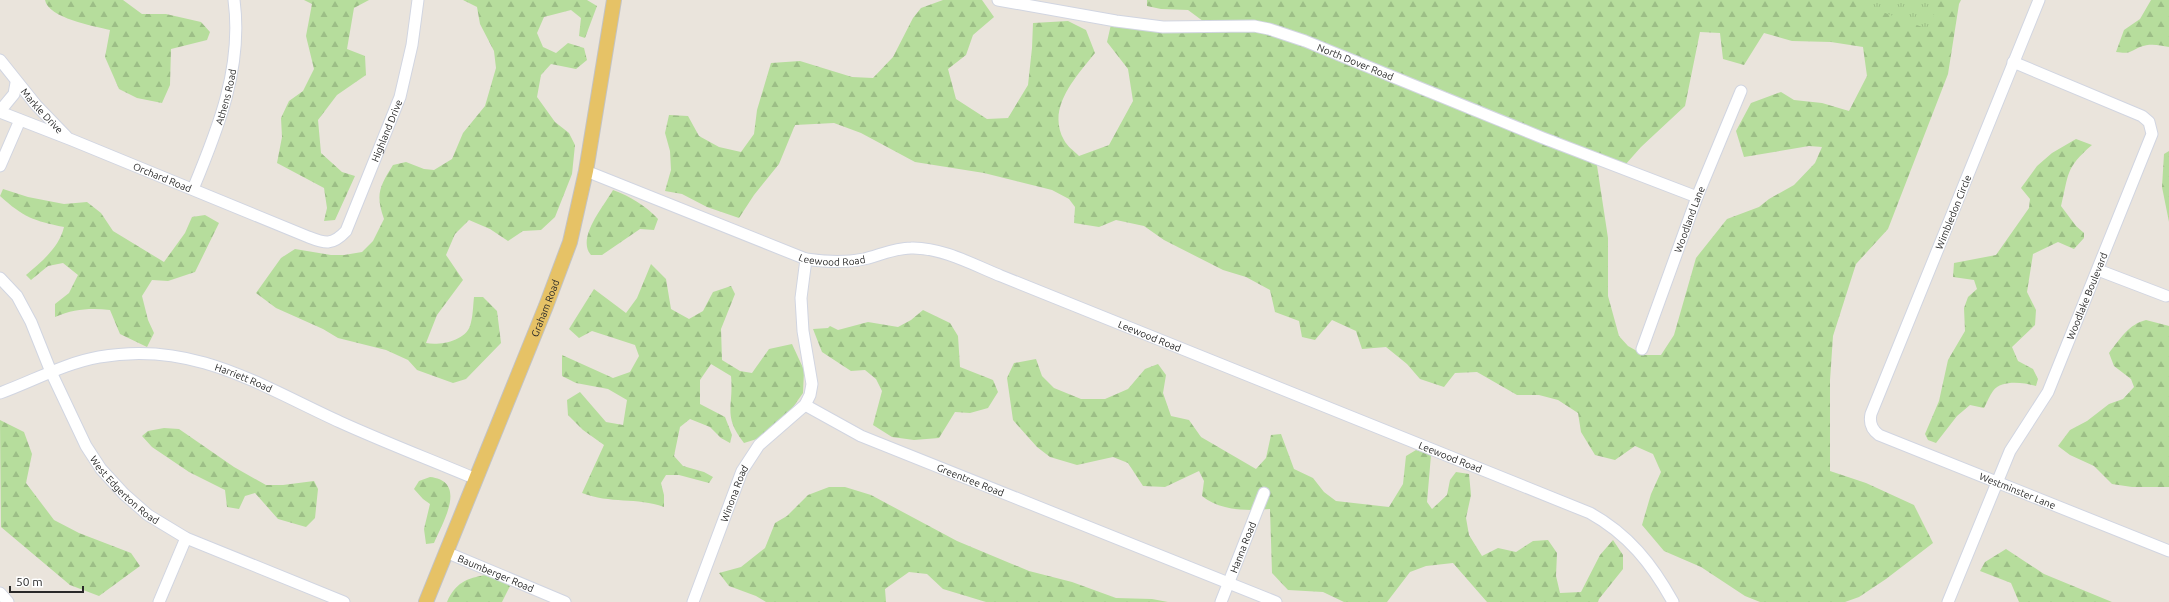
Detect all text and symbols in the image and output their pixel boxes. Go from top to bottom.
street label: North Dover Road [1316,42,1395,83]
street label: Athens Road [213,68,238,126]
street label: Markle Drive [19,86,65,136]
street label: Highland Drive [369,98,404,164]
street label: Orchard Road [131,161,193,194]
street label: Wimbledon Circle [1934,173,1973,251]
street label: Woodland Lane [1672,185,1707,254]
street label: Woodlake Boulevard [2065,251,2110,341]
street label: Leewood Road [797,252,866,268]
street label: Graham Road [529,278,561,338]
street label: Leewood Road [1117,319,1183,354]
street label: Harriett Road [213,361,274,395]
street label: Leewood Road [1417,440,1483,475]
street label: West Edgerton Road [88,454,161,526]
street label: Greentree Road [935,462,1006,499]
street label: Winona Road [718,463,750,523]
street label: Westminster Lane [1978,471,2057,511]
street label: Hanna Road [1228,520,1258,574]
street label: Baumberger Road [456,553,536,594]
scale bar [10,568,83,594]
text: 50 m [16,575,43,588]

